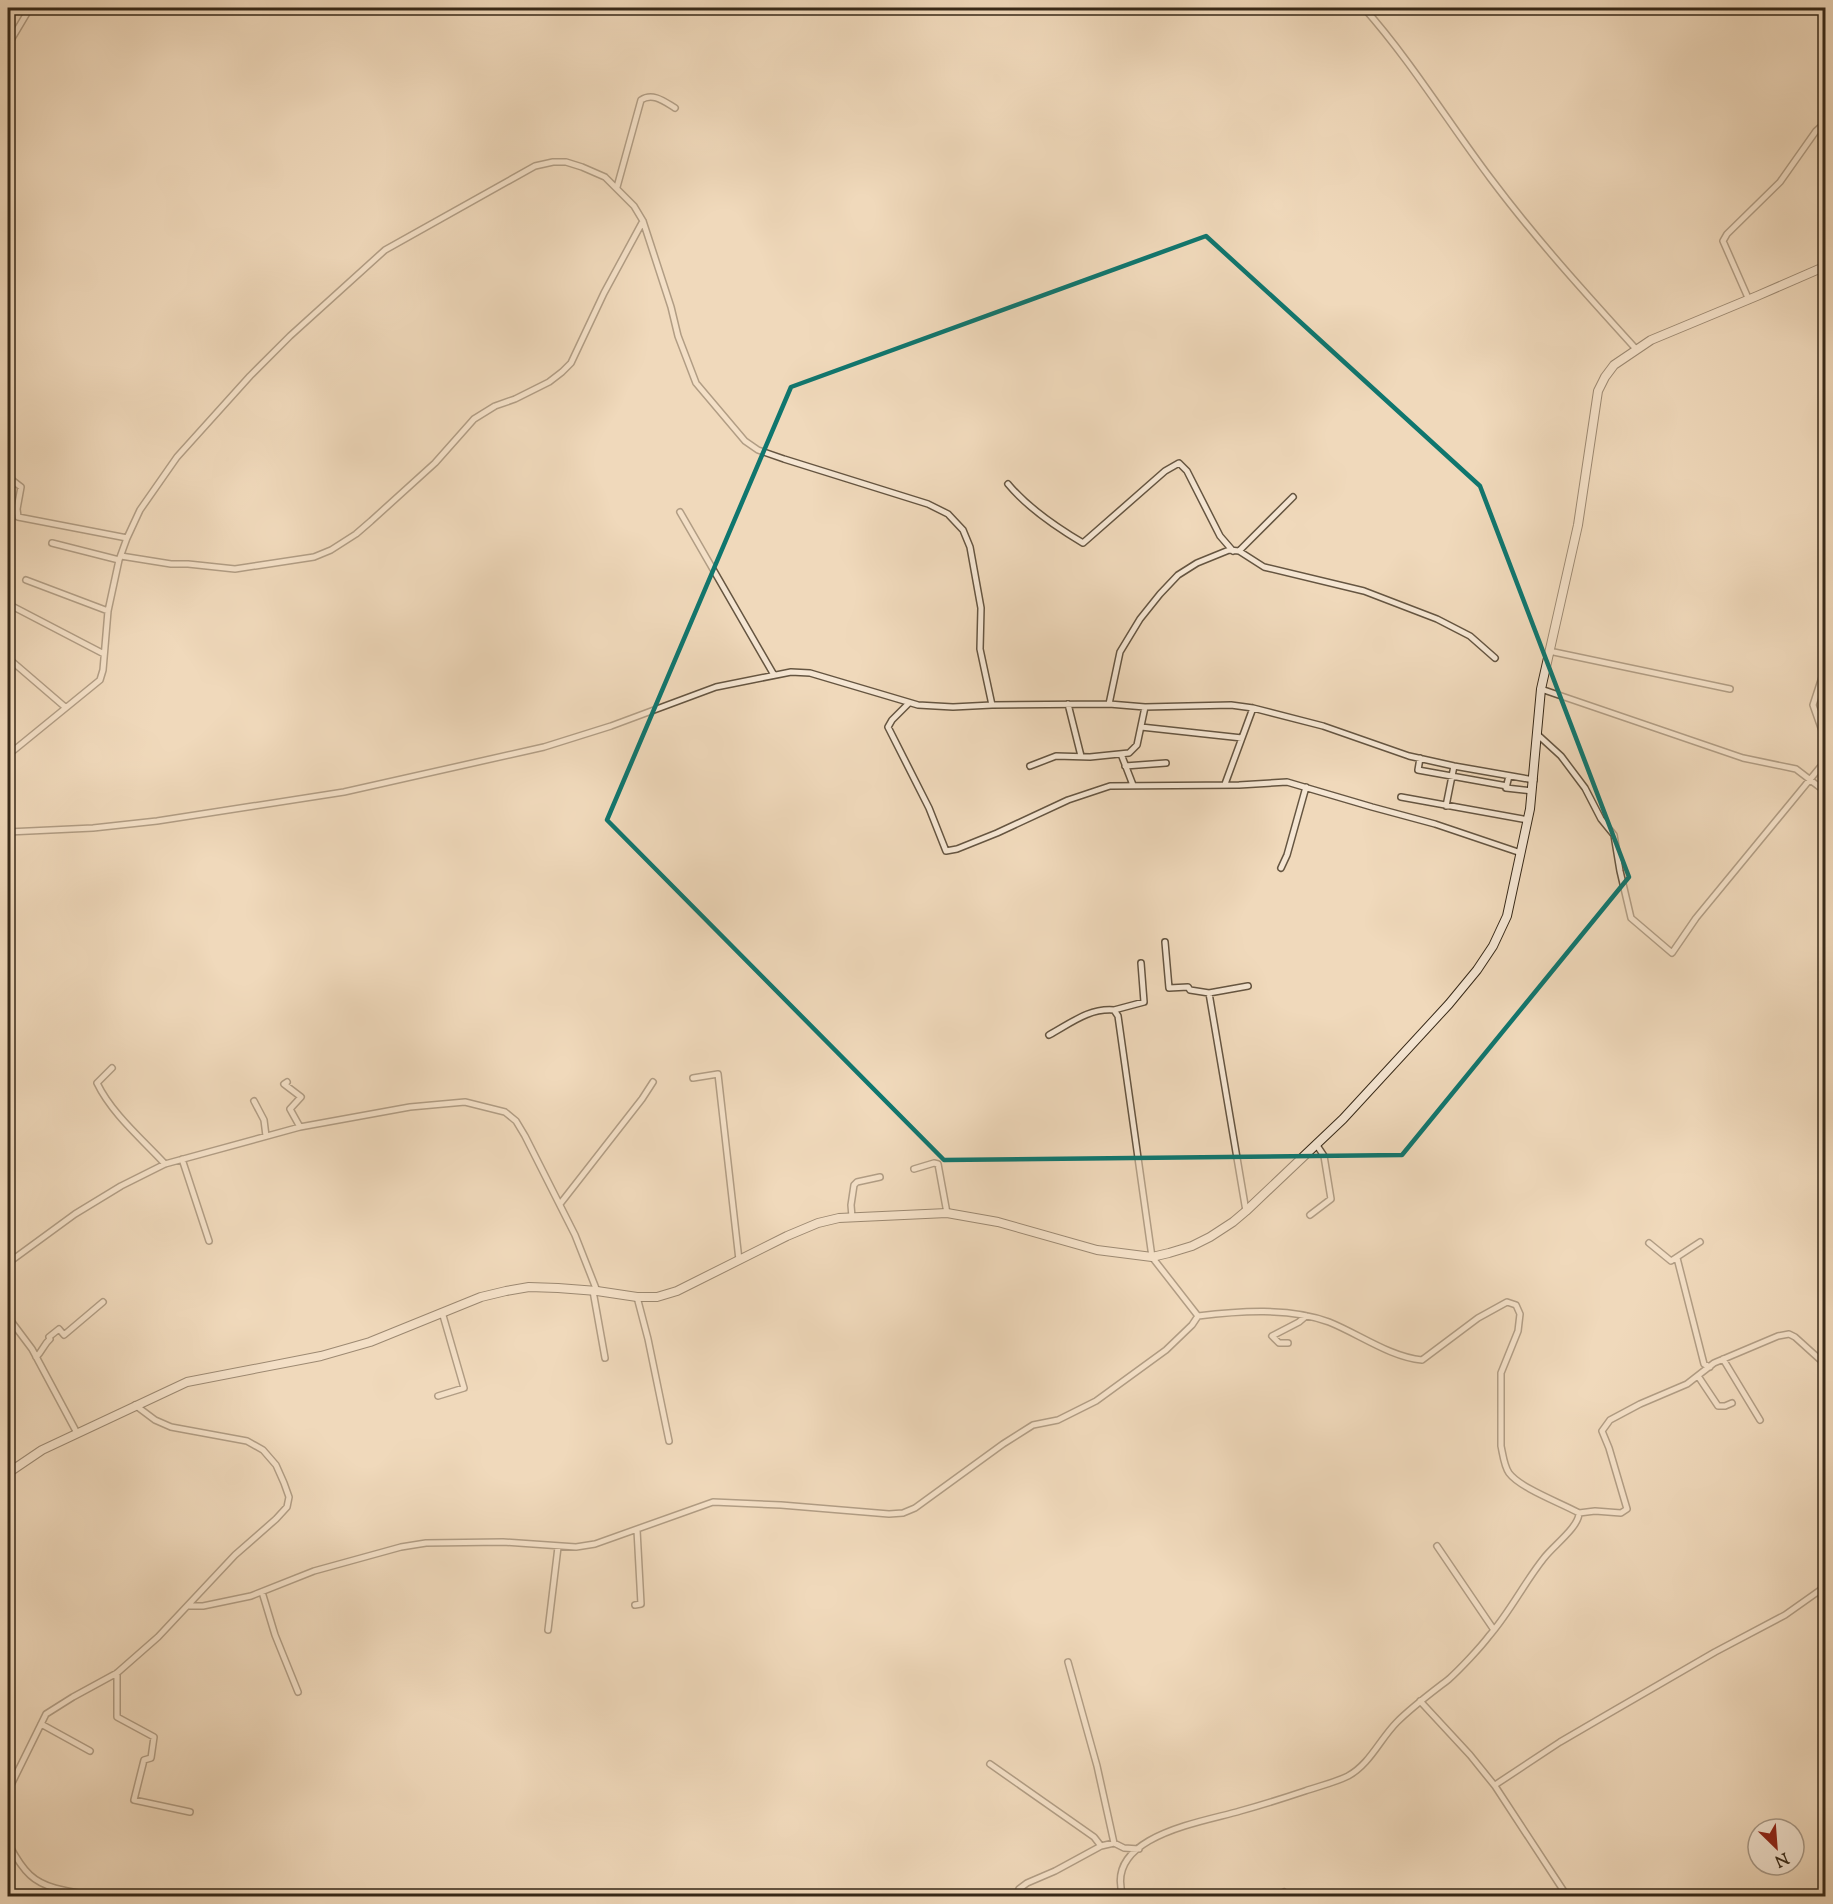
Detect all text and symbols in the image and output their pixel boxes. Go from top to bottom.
north arrow [1746,1817,1806,1877]
text: N [1770,1845,1792,1872]

